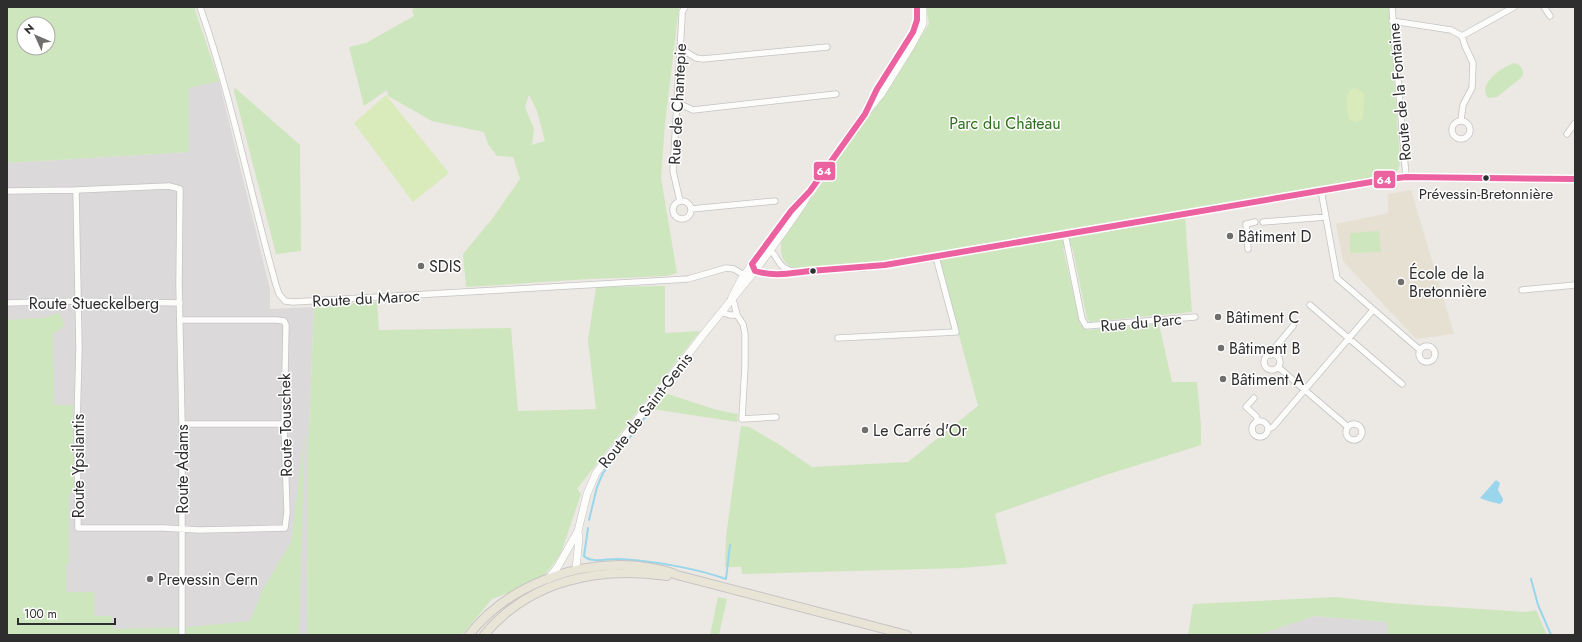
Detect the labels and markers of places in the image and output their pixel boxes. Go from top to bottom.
marker: Prévessin-Bretonnière [1481,173,1491,183]
place label: Prévessin-Bretonnière [1419,183,1553,205]
place label: Bâtiment D [1238,225,1311,248]
marker: Bâtiment D [1225,231,1235,241]
place label: SDIS [429,255,462,278]
marker: SDIS [416,261,426,271]
place label: École de la Bretonnière [1409,262,1487,303]
unlabelled marker [808,266,818,276]
marker: École de la Bretonnière [1396,277,1406,287]
place label: Bâtiment C [1226,306,1299,329]
marker: Bâtiment C [1213,312,1223,322]
place label: Bâtiment B [1229,337,1300,360]
marker: Bâtiment B [1216,343,1226,353]
place label: Bâtiment A [1231,368,1304,391]
marker: Bâtiment A [1218,374,1228,384]
place label: Le Carré d'Or [873,419,968,442]
marker: Le Carré d'Or [860,425,870,435]
place label: Prevessin Cern [158,568,258,591]
marker: Prevessin Cern [145,574,155,584]

